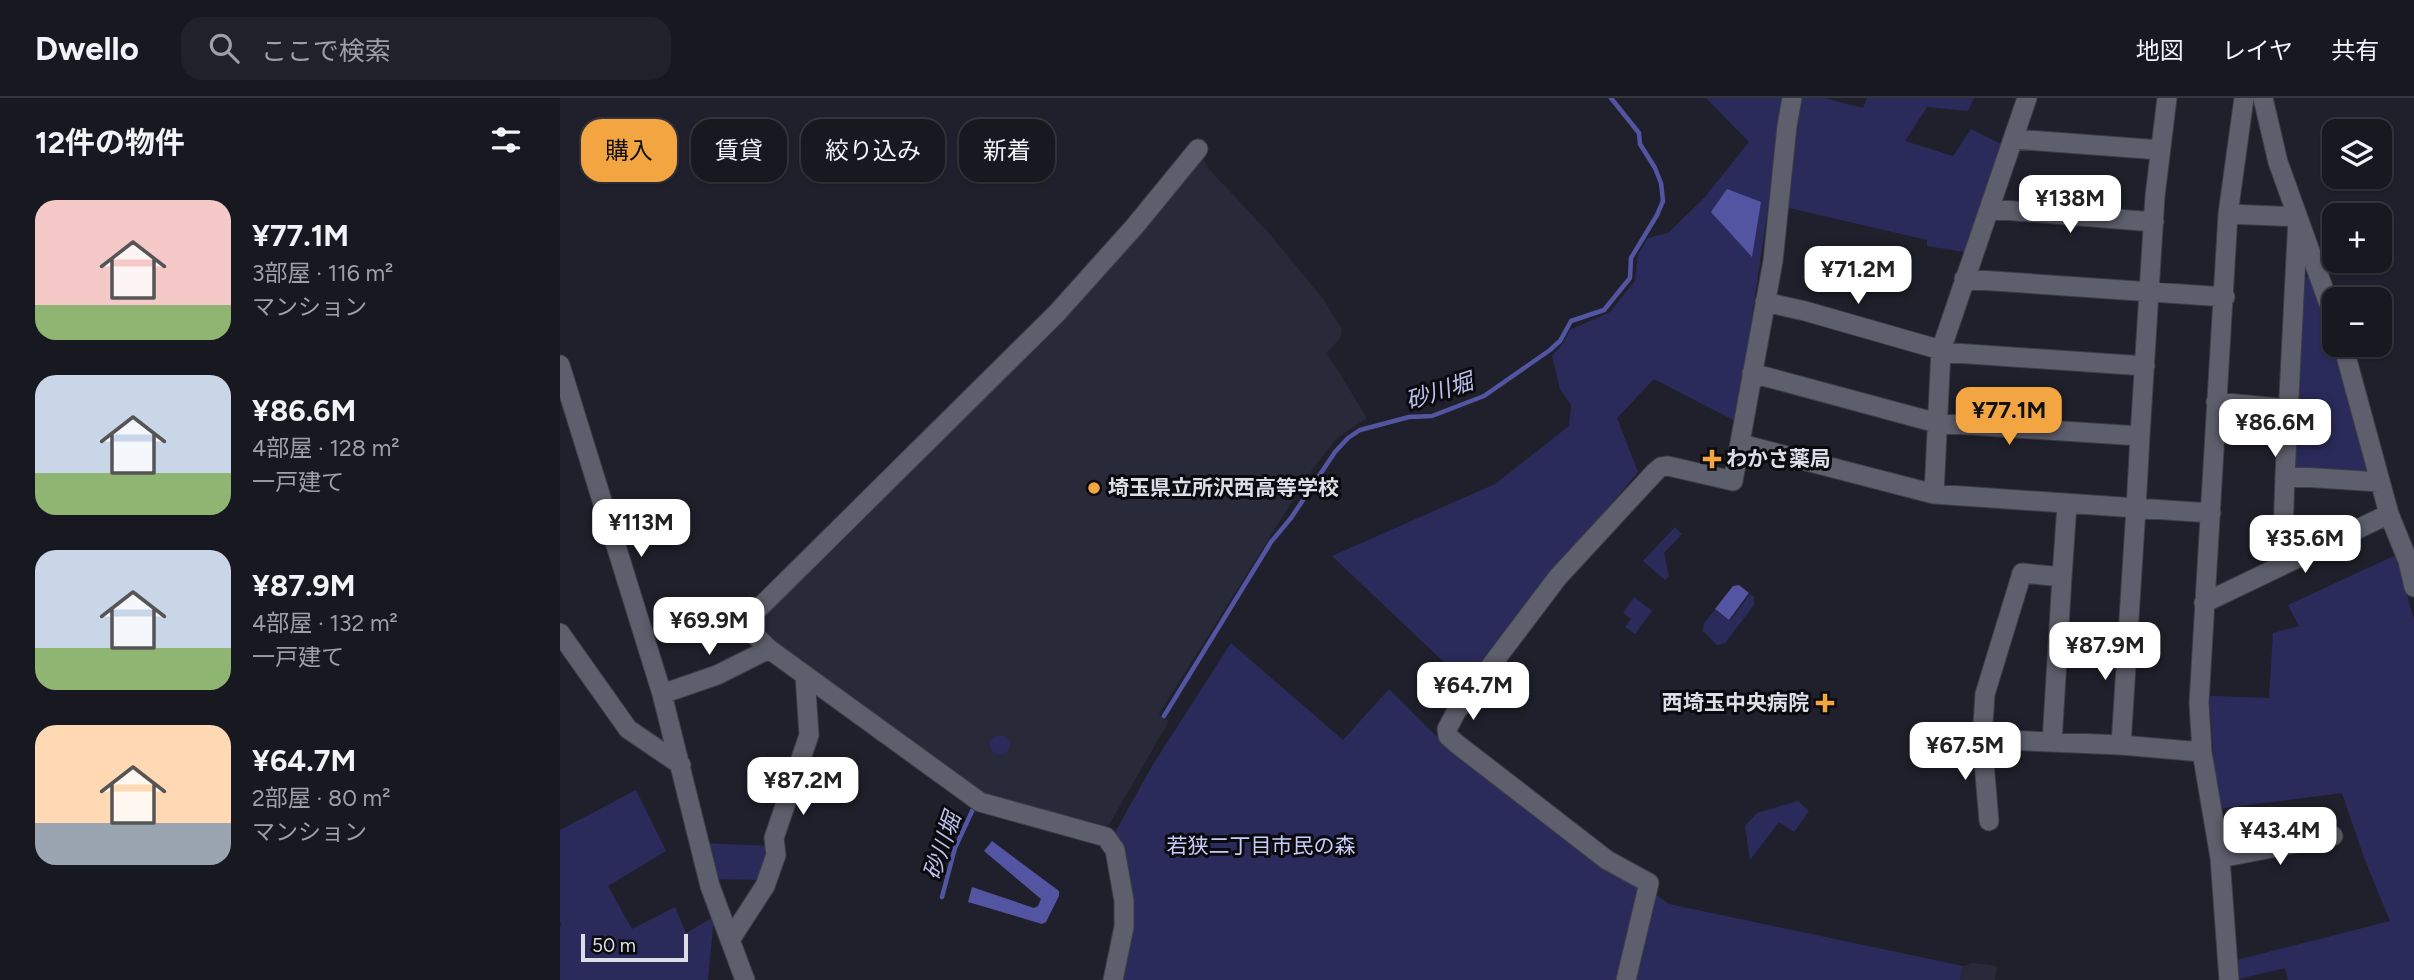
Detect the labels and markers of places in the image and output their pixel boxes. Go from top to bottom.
pin: ¥138M [2021,176,2119,235]
pin: ¥71.2M [1801,246,1915,306]
pin: ¥77.1M [1952,388,2066,447]
pin: ¥86.6M [2218,400,2332,459]
place label: わかさ薬局 [1726,446,1831,471]
marker: わかさ薬局 [1704,451,1720,467]
place label: 埼玉県立所沢西高等学校 [1108,475,1339,500]
marker: 埼玉県立所沢西高等学校 [1086,480,1102,496]
pin: ¥113M [592,500,690,559]
pin: ¥35.6M [2248,516,2362,575]
pin: ¥69.9M [652,598,766,657]
pin: ¥87.9M [2048,622,2162,682]
pin: ¥64.7M [1416,662,1530,722]
place label: 西埼玉中央病院 [1662,690,1809,715]
marker: 西埼玉中央病院 [1815,693,1835,713]
pin: ¥67.5M [1908,722,2022,782]
pin: ¥87.2M [746,758,860,817]
pin: ¥43.4M [2223,808,2337,867]

